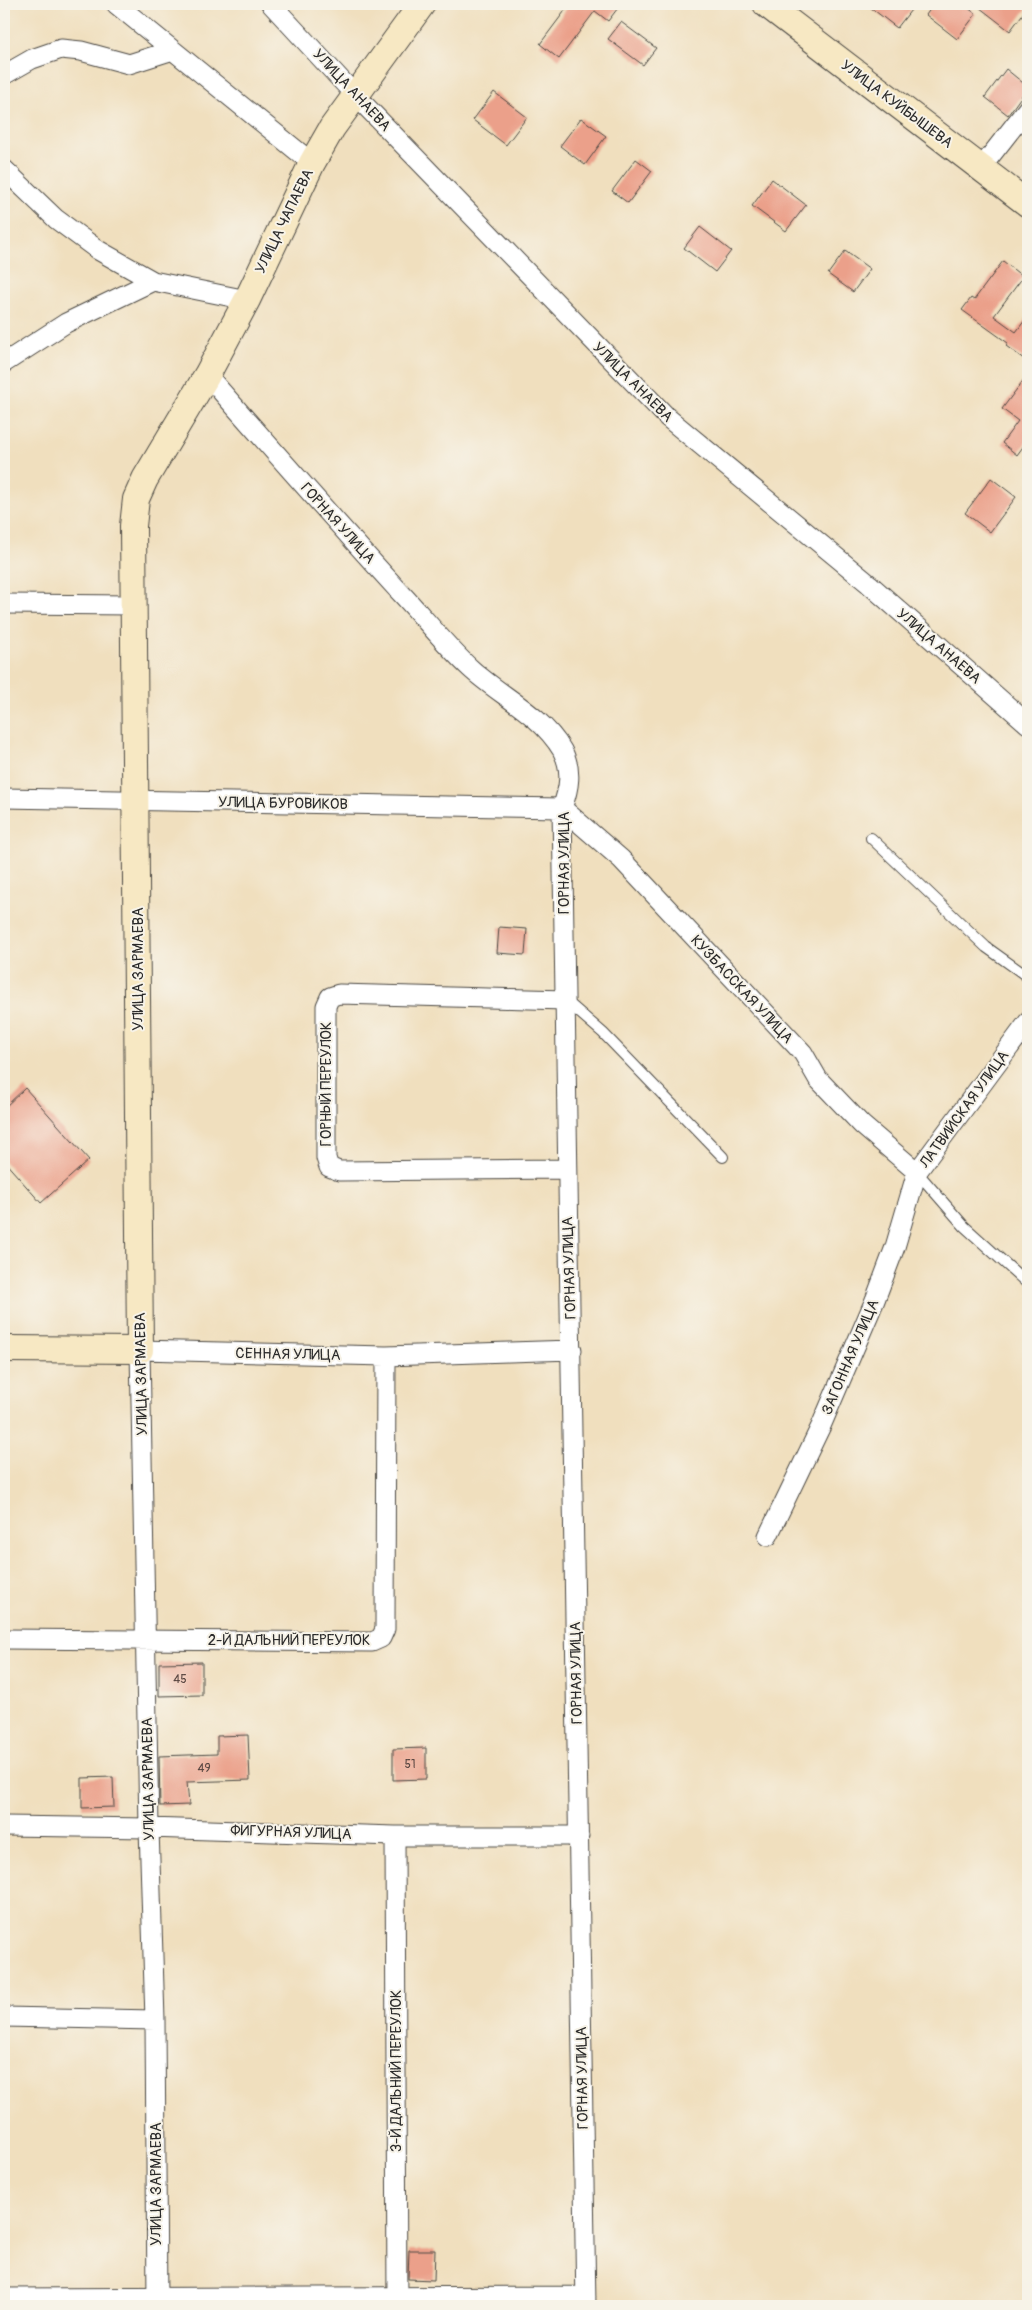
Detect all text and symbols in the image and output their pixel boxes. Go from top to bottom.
street label: УЛИЦА АНАЕВА [309,45,395,136]
street label: УЛИЦА КУЙБЫШЕВА [837,56,957,153]
street label: УЛИЦА ЧАПАЕВА [251,166,318,277]
street label: УЛИЦА АНАЕВА [589,338,677,427]
street label: ГОРНАЯ УЛИЦА [296,479,379,568]
street label: УЛИЦА АНАЕВА [893,605,985,688]
street label: УЛИЦА БУРОВИКОВ [218,793,348,814]
street label: ГОРНАЯ УЛИЦА [555,811,574,914]
street label: УЛИЦА ЗАРМАЕВА [129,907,148,1031]
street label: КУЗБАССКАЯ УЛИЦА [686,931,797,1048]
street label: ГОРНЫЙ ПЕРЕУЛОК [317,1022,336,1146]
street label: ЛАТВИЙСКАЯ УЛИЦА [915,1047,1014,1173]
street label: ГОРНАЯ УЛИЦА [558,1216,581,1320]
street label: ЗАГОННАЯ УЛИЦА [818,1296,883,1418]
street label: УЛИЦА ЗАРМАЕВА [131,1312,152,1436]
street label: СЕННАЯ УЛИЦА [235,1344,341,1365]
street label: ГОРНАЯ УЛИЦА [566,1621,587,1725]
street label: 2-Й ДАЛЬНИЙ ПЕРЕУЛОК [208,1631,370,1650]
house number: 45 [173,1672,187,1687]
street label: УЛИЦА ЗАРМАЕВА [138,1717,159,1841]
house number: 51 [404,1757,416,1772]
house number: 49 [197,1761,211,1776]
street label: ФИГУРНАЯ УЛИЦА [230,1821,352,1844]
street label: 3-Й ДАЛЬНИЙ ПЕРЕУЛОК [387,1990,406,2152]
street label: ГОРНАЯ УЛИЦА [572,2026,593,2130]
street label: УЛИЦА ЗАРМАЕВА [147,2122,166,2246]

